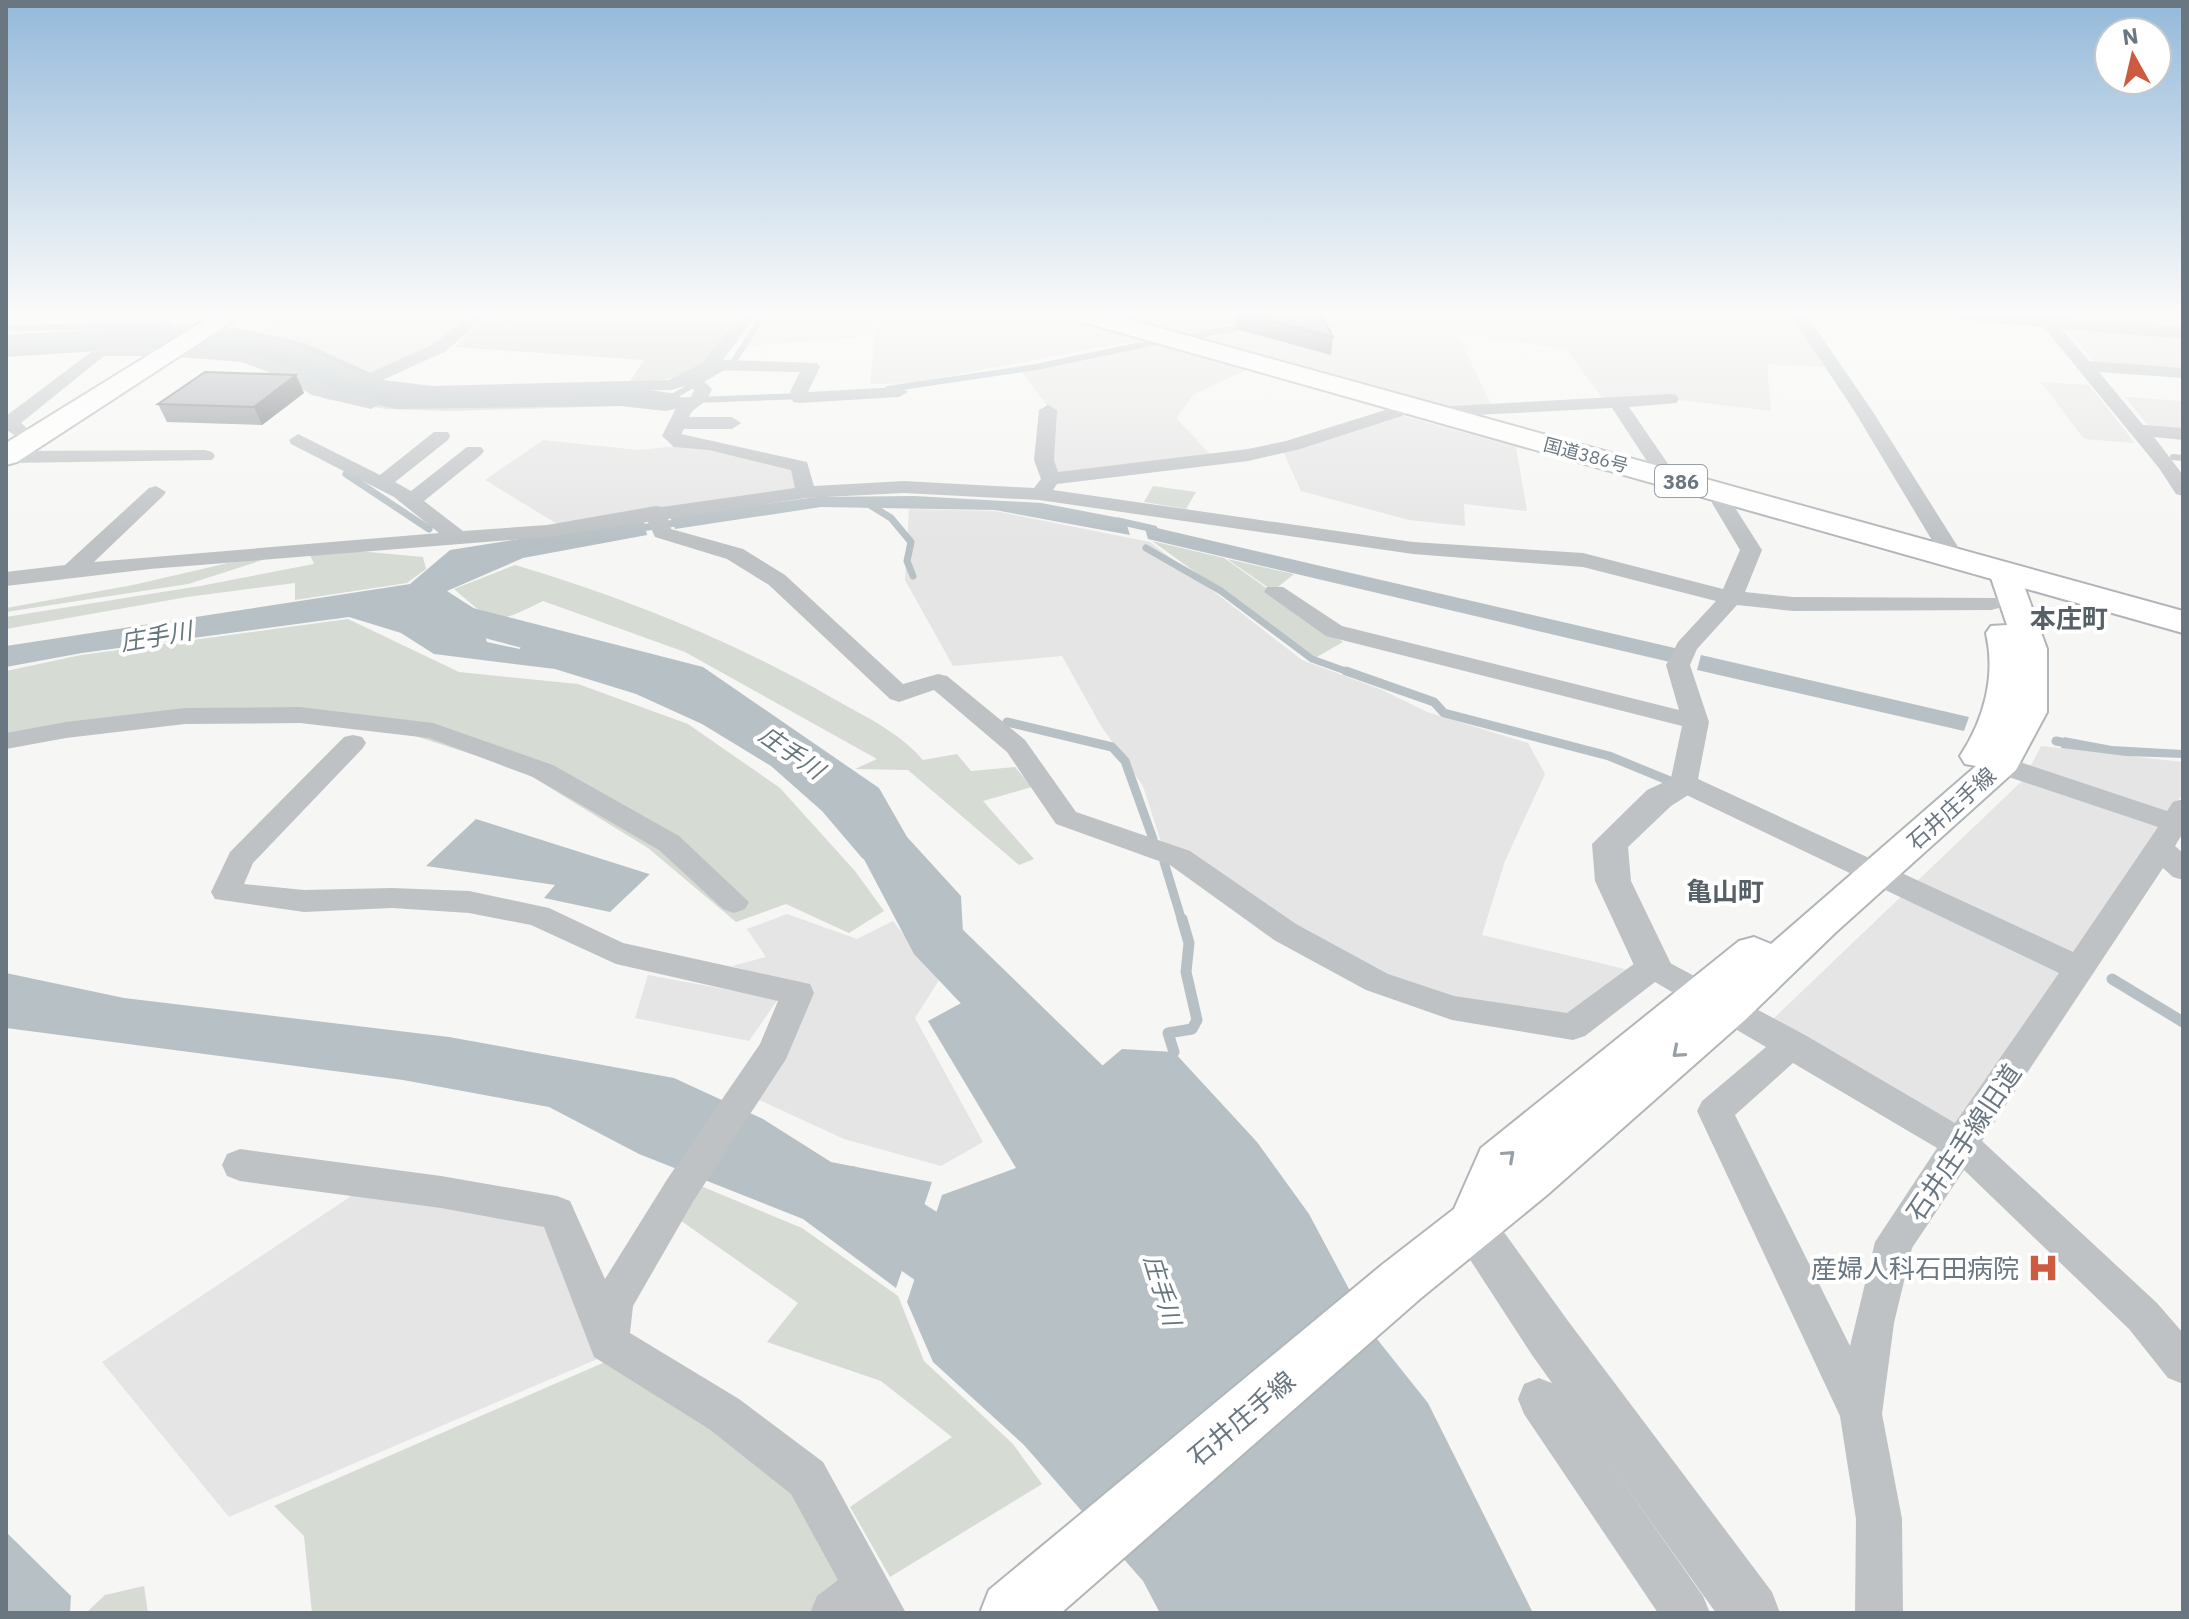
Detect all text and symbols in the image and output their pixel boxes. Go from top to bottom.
north arrow [2093,16,2173,96]
text: N [2120,20,2140,51]
street label: 国道386号 [1541,433,1631,477]
road number: 386 [1655,465,1707,497]
district label: 本庄町 [2030,601,2108,635]
water label: 庄手川 [118,613,197,658]
water label: 庄手川 [753,718,833,787]
street label: 石井庄手線 [1900,760,2002,856]
district label: 亀山町 [1686,874,1764,908]
one-way arrow [1672,1042,1687,1057]
street label: 石井庄手線旧道 [1898,1057,2028,1227]
one-way arrow [1499,1152,1514,1166]
water label: 庄手川 [1137,1251,1190,1332]
place label: 産婦人科石田病院 [1811,1251,2019,1285]
hospital icon: 産婦人科石田病院 [2026,1251,2060,1285]
street label: 石井庄手線 [1180,1363,1302,1473]

